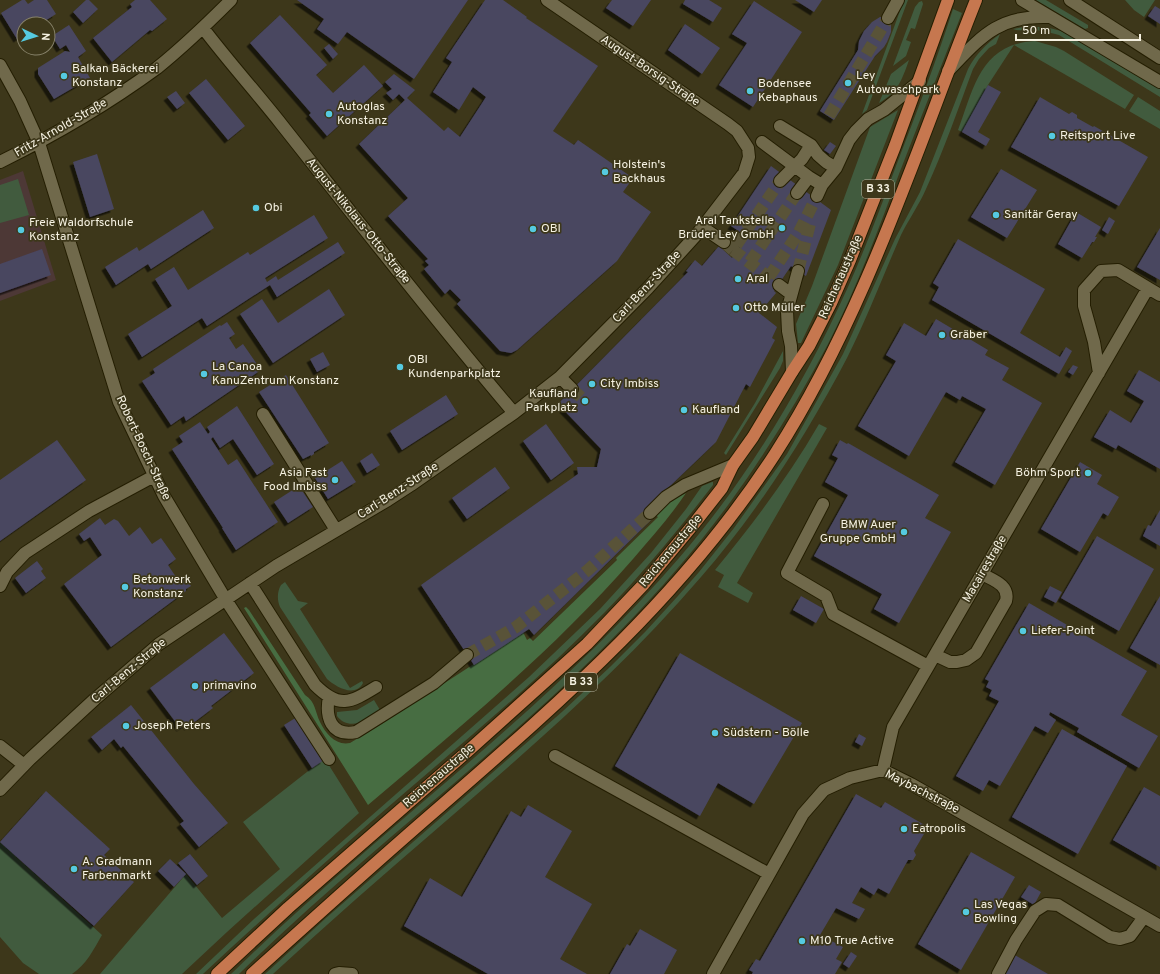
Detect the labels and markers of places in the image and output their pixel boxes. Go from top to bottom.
place label: Balkan Bäckerei Konstanz [72,61,158,91]
place label: Ley Autowaschpark [856,68,939,98]
marker: Balkan Bäckerei Konstanz [59,71,69,81]
place label: Bodensee Kebaphaus [758,76,818,106]
marker: Ley Autowaschpark [843,78,853,88]
marker: Bodensee Kebaphaus [745,86,755,96]
place label: Autoglas Konstanz [337,99,387,129]
marker: Autoglas Konstanz [324,109,334,119]
place label: Reitsport Live [1060,128,1135,144]
marker: Reitsport Live [1047,131,1057,141]
place label: Holstein's Backhaus [613,157,666,187]
marker: Holstein's Backhaus [600,167,610,177]
place label: Obi [264,200,283,216]
marker: Obi [251,203,261,213]
place label: Sanitär Geray [1004,207,1078,223]
marker: Sanitär Geray [991,210,1001,220]
place label: Aral Tankstelle Brüder Ley GmbH [678,213,774,243]
place label: Freie Waldorfschule Konstanz [29,215,133,245]
place label: OBI [541,221,561,237]
marker: Aral Tankstelle Brüder Ley GmbH [777,223,787,233]
marker: OBI [528,224,538,234]
marker: Freie Waldorfschule Konstanz [16,225,26,235]
place label: Aral [746,271,768,287]
marker: Aral [733,274,743,284]
place label: Otto Müller [744,300,805,316]
marker: Otto Müller [731,303,741,313]
place label: Gräber [950,327,988,343]
marker: Gräber [937,330,947,340]
place label: OBI Kundenparkplatz [408,352,501,382]
place label: La Canoa KanuZentrum Konstanz [212,359,339,389]
marker: OBI Kundenparkplatz [395,362,405,372]
marker: La Canoa KanuZentrum Konstanz [199,369,209,379]
place label: City Imbiss [600,376,659,392]
marker: City Imbiss [587,379,597,389]
place label: Kaufland Parkplatz [526,386,577,416]
marker: Kaufland Parkplatz [580,396,590,406]
place label: Kaufland [692,402,740,418]
marker: Kaufland [679,405,689,415]
place label: Asia Fast Food Imbiss [263,465,327,495]
place label: Böhm Sport [1015,465,1080,481]
marker: Böhm Sport [1083,468,1093,478]
marker: Asia Fast Food Imbiss [330,475,340,485]
place label: BMW Auer Gruppe GmbH [820,517,896,547]
marker: BMW Auer Gruppe GmbH [899,527,909,537]
place label: Betonwerk Konstanz [133,572,191,602]
marker: Betonwerk Konstanz [120,582,130,592]
place label: Liefer-Point [1031,623,1095,639]
marker: Liefer-Point [1018,626,1028,636]
place label: primavino [203,678,257,694]
marker: primavino [190,681,200,691]
place label: Joseph Peters [134,718,211,734]
marker: Joseph Peters [121,721,131,731]
place label: Südstern - Bölle [723,725,809,741]
marker: Südstern - Bölle [710,728,720,738]
place label: Eatropolis [912,821,966,837]
marker: Eatropolis [899,824,909,834]
place label: A. Gradmann Farbenmarkt [82,854,152,884]
marker: A. Gradmann Farbenmarkt [69,864,79,874]
place label: Las Vegas Bowling [974,897,1027,927]
marker: Las Vegas Bowling [961,907,971,917]
place label: M10 True Active [810,933,894,949]
marker: M10 True Active [797,936,807,946]

